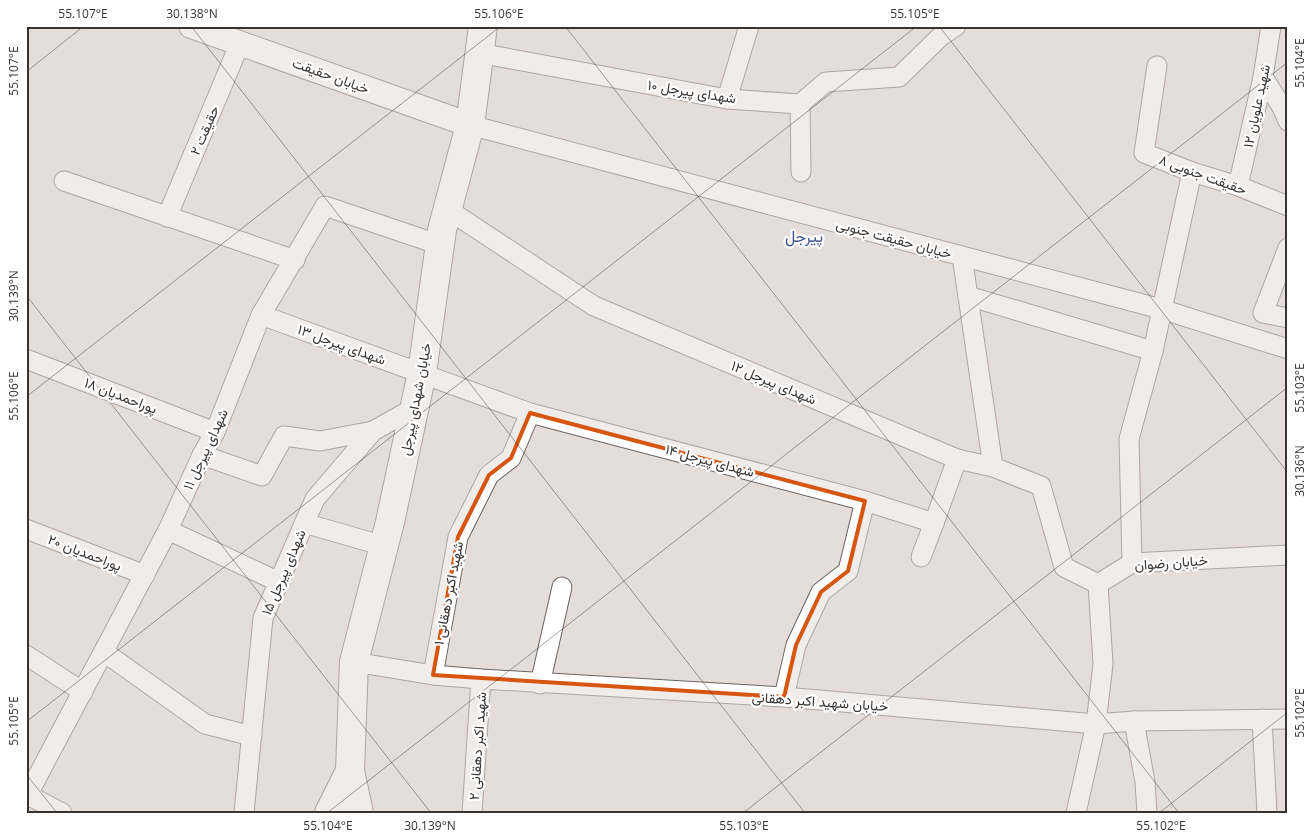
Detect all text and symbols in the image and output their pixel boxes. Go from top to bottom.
text: 55.107°E [58,5,108,22]
text: 30.138°N [166,5,218,22]
text: 55.106°E [474,5,524,22]
text: 55.105°E [890,5,940,22]
text: 55.104°E [1291,38,1308,88]
text: 55.107°E [5,46,22,96]
street label: خیابان حقیقت [290,52,372,98]
street label: شهید علویان ۱۲ [1238,63,1274,149]
street label: شهدای پیرجل ۱۰ [646,75,738,108]
street label: حقیقت ۲ [185,102,223,158]
street label: حقیقت جنوبی ۸ [1157,149,1249,199]
street label: خیابان حقیقت جنوبی [834,213,954,263]
district label: پیرجل [785,225,823,248]
text: 30.139°N [5,270,22,322]
street label: شهدای پیرجل ۱۳ [295,319,389,370]
street label: خیابان شهدای پیرجل [395,341,436,457]
street label: شهدای پیرجل ۱۲ [728,356,819,409]
text: 55.103°E [1291,363,1308,413]
text: 55.106°E [5,371,22,421]
street label: پوراحمدیان ۱۸ [81,372,160,419]
street label: شهدای پیرجل ۱۱ [178,405,233,493]
street label: شهدای پیرجل ۱۴ [663,439,757,482]
text: 30.136°N [1291,445,1308,497]
street label: شهدای پیرجل ۱۵ [256,526,311,618]
street label: پوراحمدیان ۲۰ [45,529,125,576]
street label: شهید اکبر دهقانی ۱ [429,539,467,647]
street label: خیابان رضوان [1134,550,1208,574]
street label: خیابان شهید اکبر دهقانی [751,687,889,715]
text: 55.102°E [1291,688,1308,738]
street label: شهید اکبر دهقانی ۲ [464,691,490,801]
text: 55.105°E [5,696,22,746]
text: 55.104°E [303,817,353,834]
text: 30.139°N [404,817,456,834]
text: 55.103°E [719,817,769,834]
text: 55.102°E [1136,817,1186,834]

